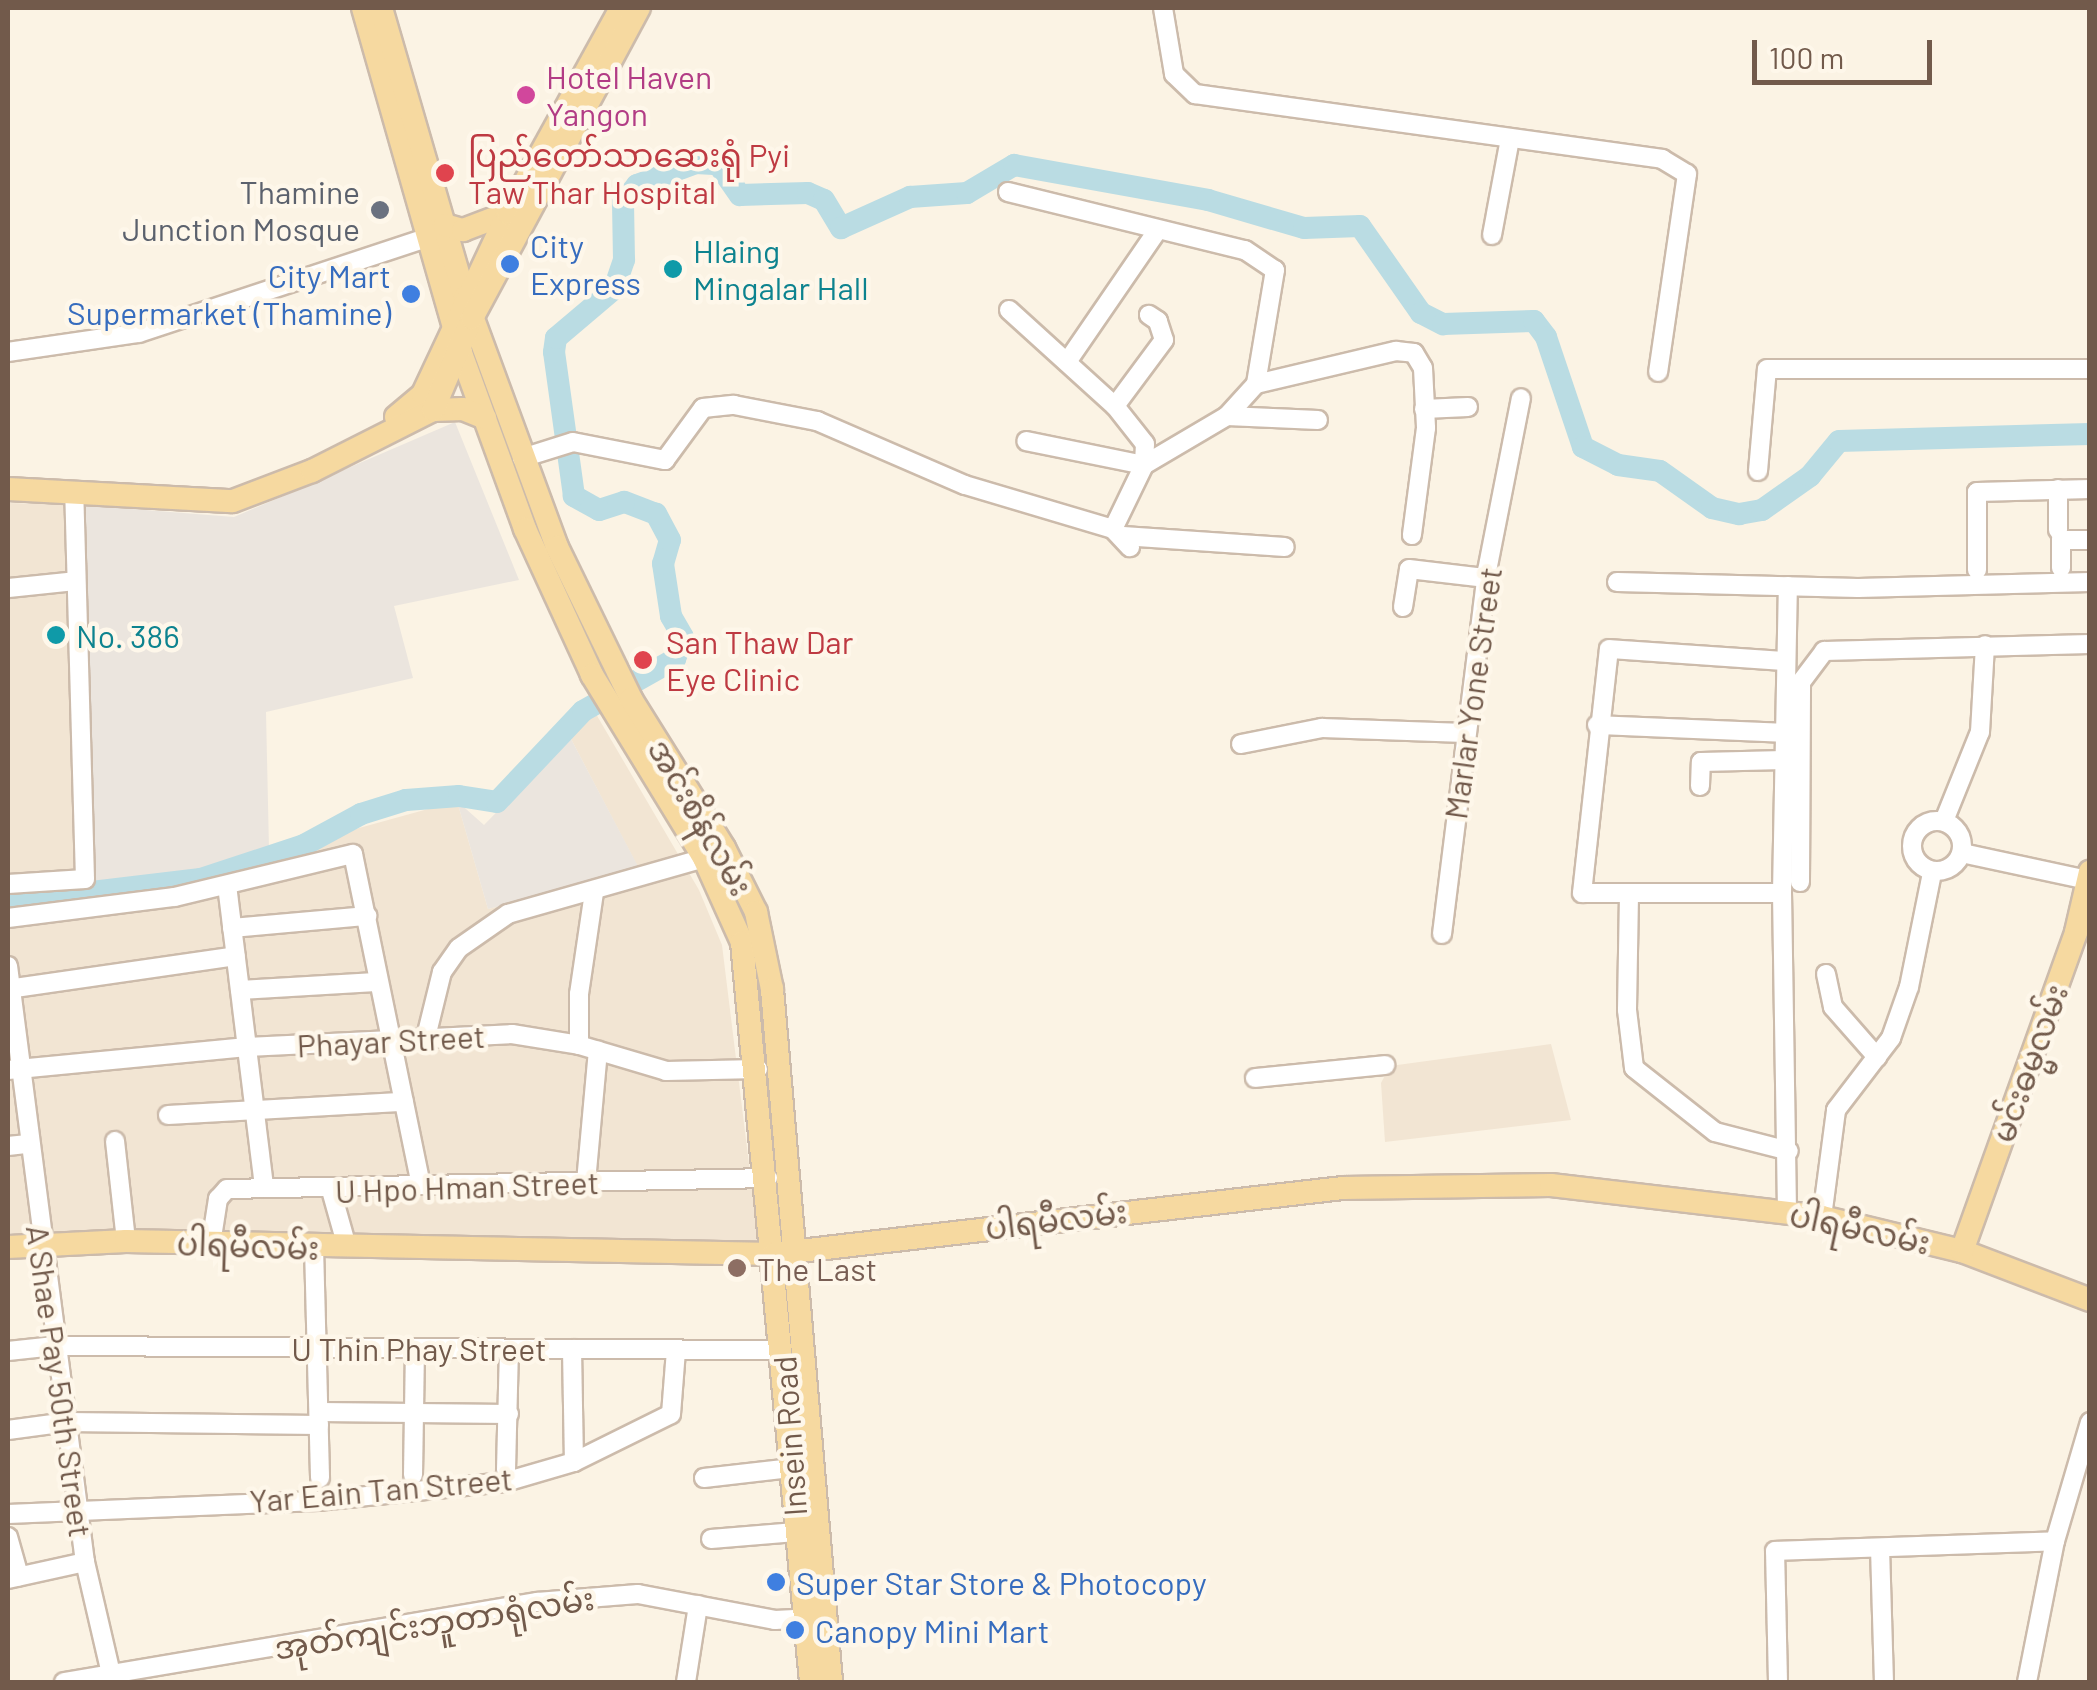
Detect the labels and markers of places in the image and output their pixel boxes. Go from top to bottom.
place label: Hotel Haven Yangon [546,58,712,133]
marker: Hotel Haven Yangon [515,84,537,106]
place label: ပြည်တော်သာဆေးရုံ Pyi Taw Thar Hospital [468,136,790,211]
marker: ပြည်တော်သာဆေးရုံ Pyi Taw Thar Hospital [432,160,458,186]
place label: Thamine Junction Mosque [122,173,360,248]
marker: Thamine Junction Mosque [369,199,391,221]
place label: City Express [530,227,641,302]
place label: Hlaing Mingalar Hall [693,232,869,307]
marker: City Express [499,253,521,275]
place label: City Mart Supermarket (Thamine) [67,257,391,332]
marker: Hlaing Mingalar Hall [662,258,684,280]
marker: City Mart Supermarket (Thamine) [400,283,422,305]
place label: No. 386 [76,616,180,654]
place label: San Thaw Dar Eye Clinic [666,623,853,698]
marker: No. 386 [45,624,67,646]
marker: San Thaw Dar Eye Clinic [630,647,656,673]
place label: The Last [757,1249,877,1287]
marker: The Last [726,1257,748,1279]
place label: Super Star Store & Photocopy [796,1563,1207,1601]
marker: Super Star Store & Photocopy [765,1571,787,1593]
place label: Canopy Mini Mart [815,1611,1049,1649]
marker: Canopy Mini Mart [784,1619,806,1641]

